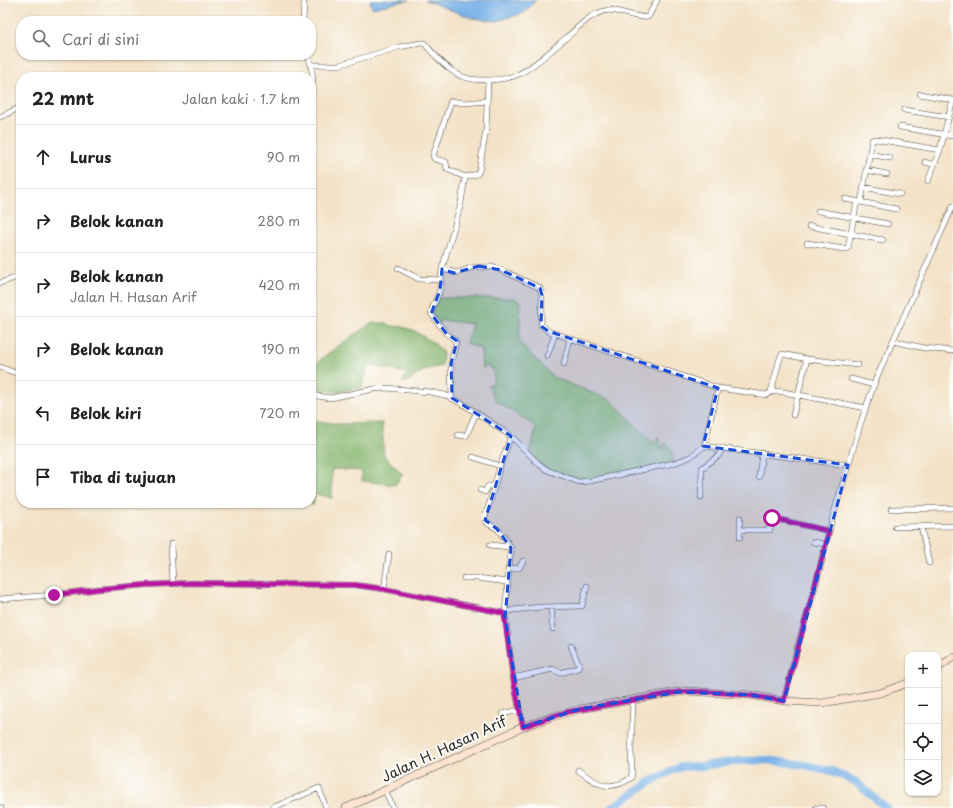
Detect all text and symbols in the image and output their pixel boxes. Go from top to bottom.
search box [16,16,316,60]
icon: search [30,27,52,49]
text: Cari di sini [62,27,139,50]
text: 22 mnt [32,85,94,111]
text: Jalan kaki · 1.7 km [182,89,300,108]
text: Lurus [70,145,111,168]
icon: ahead [32,146,54,168]
text: 90 m [267,147,300,166]
text: Belok kanan [70,209,164,232]
icon: right [32,210,54,232]
text: 280 m [258,211,300,230]
text: Belok kanan [70,264,164,287]
icon: right [32,274,54,296]
text: 420 m [258,275,300,294]
text: Jalan H. Hasan Arif [70,287,196,306]
text: Belok kanan [70,337,164,360]
icon: right [32,338,54,360]
text: 190 m [261,339,300,358]
text: Belok kiri [70,401,141,424]
icon: left [32,402,54,424]
text: 720 m [260,403,300,422]
text: Tiba di tujuan [70,465,176,488]
icon: arrive [32,466,54,488]
route start [763,509,781,527]
route end [45,586,63,604]
map controls [905,652,941,796]
button: + [905,652,941,688]
button: − [905,688,941,724]
street label: Jalan H. Hasan Arif [378,710,511,787]
button: locate [905,724,941,760]
button: layers [905,760,941,796]

